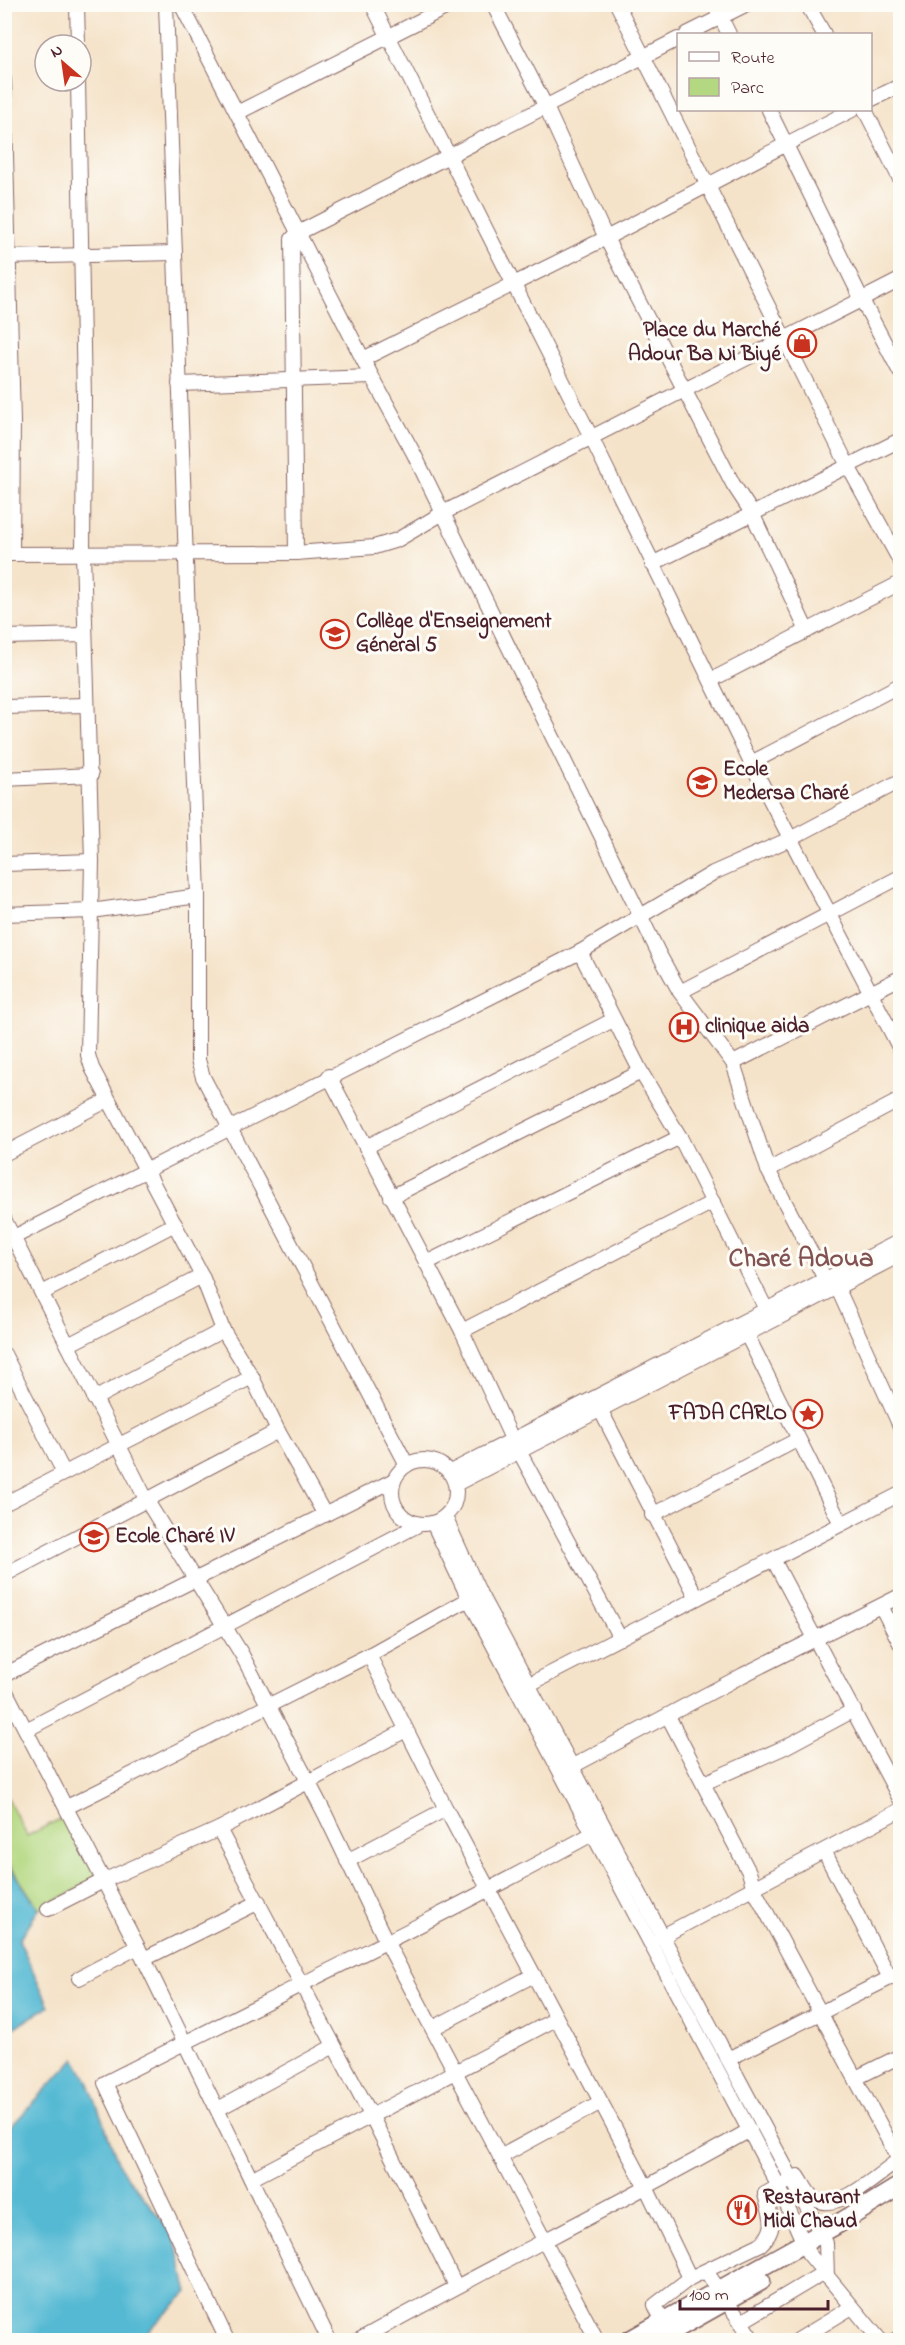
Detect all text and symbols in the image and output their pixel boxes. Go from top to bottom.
north arrow [33,33,93,93]
legend [677,33,872,111]
text: N [46,38,67,65]
text: Route [731,46,776,72]
text: Parc [731,76,764,102]
place label: Place du Marché Adour Ba Ni Biyé [628,316,782,372]
shop icon: Place du Marché Adour Ba Ni Biyé [786,327,818,359]
place label: Collège d'Enseignement Géneral 5 [356,607,553,661]
school or university icon: Collège d'Enseignement Géneral 5 [319,618,351,650]
place label: Ecole Medersa Charé [723,755,850,809]
school or university icon: Ecole Medersa Charé [686,766,718,798]
hospital icon: clinique aida [668,1011,700,1043]
place label: clinique aida [705,1012,809,1042]
district label: Charé Adoua [728,1240,874,1279]
place icon: FADA CARLO [792,1398,824,1430]
place label: FADA CARLO [668,1399,787,1429]
school or university icon: Ecole Charé IV [78,1521,110,1553]
place label: Ecole Charé IV [115,1522,235,1552]
place label: Restaurant Midi Chaud [763,2183,861,2237]
restaurant icon: Restaurant Midi Chaud [726,2194,758,2226]
scale bar [680,2273,828,2311]
text: 100 m [689,2283,729,2309]

